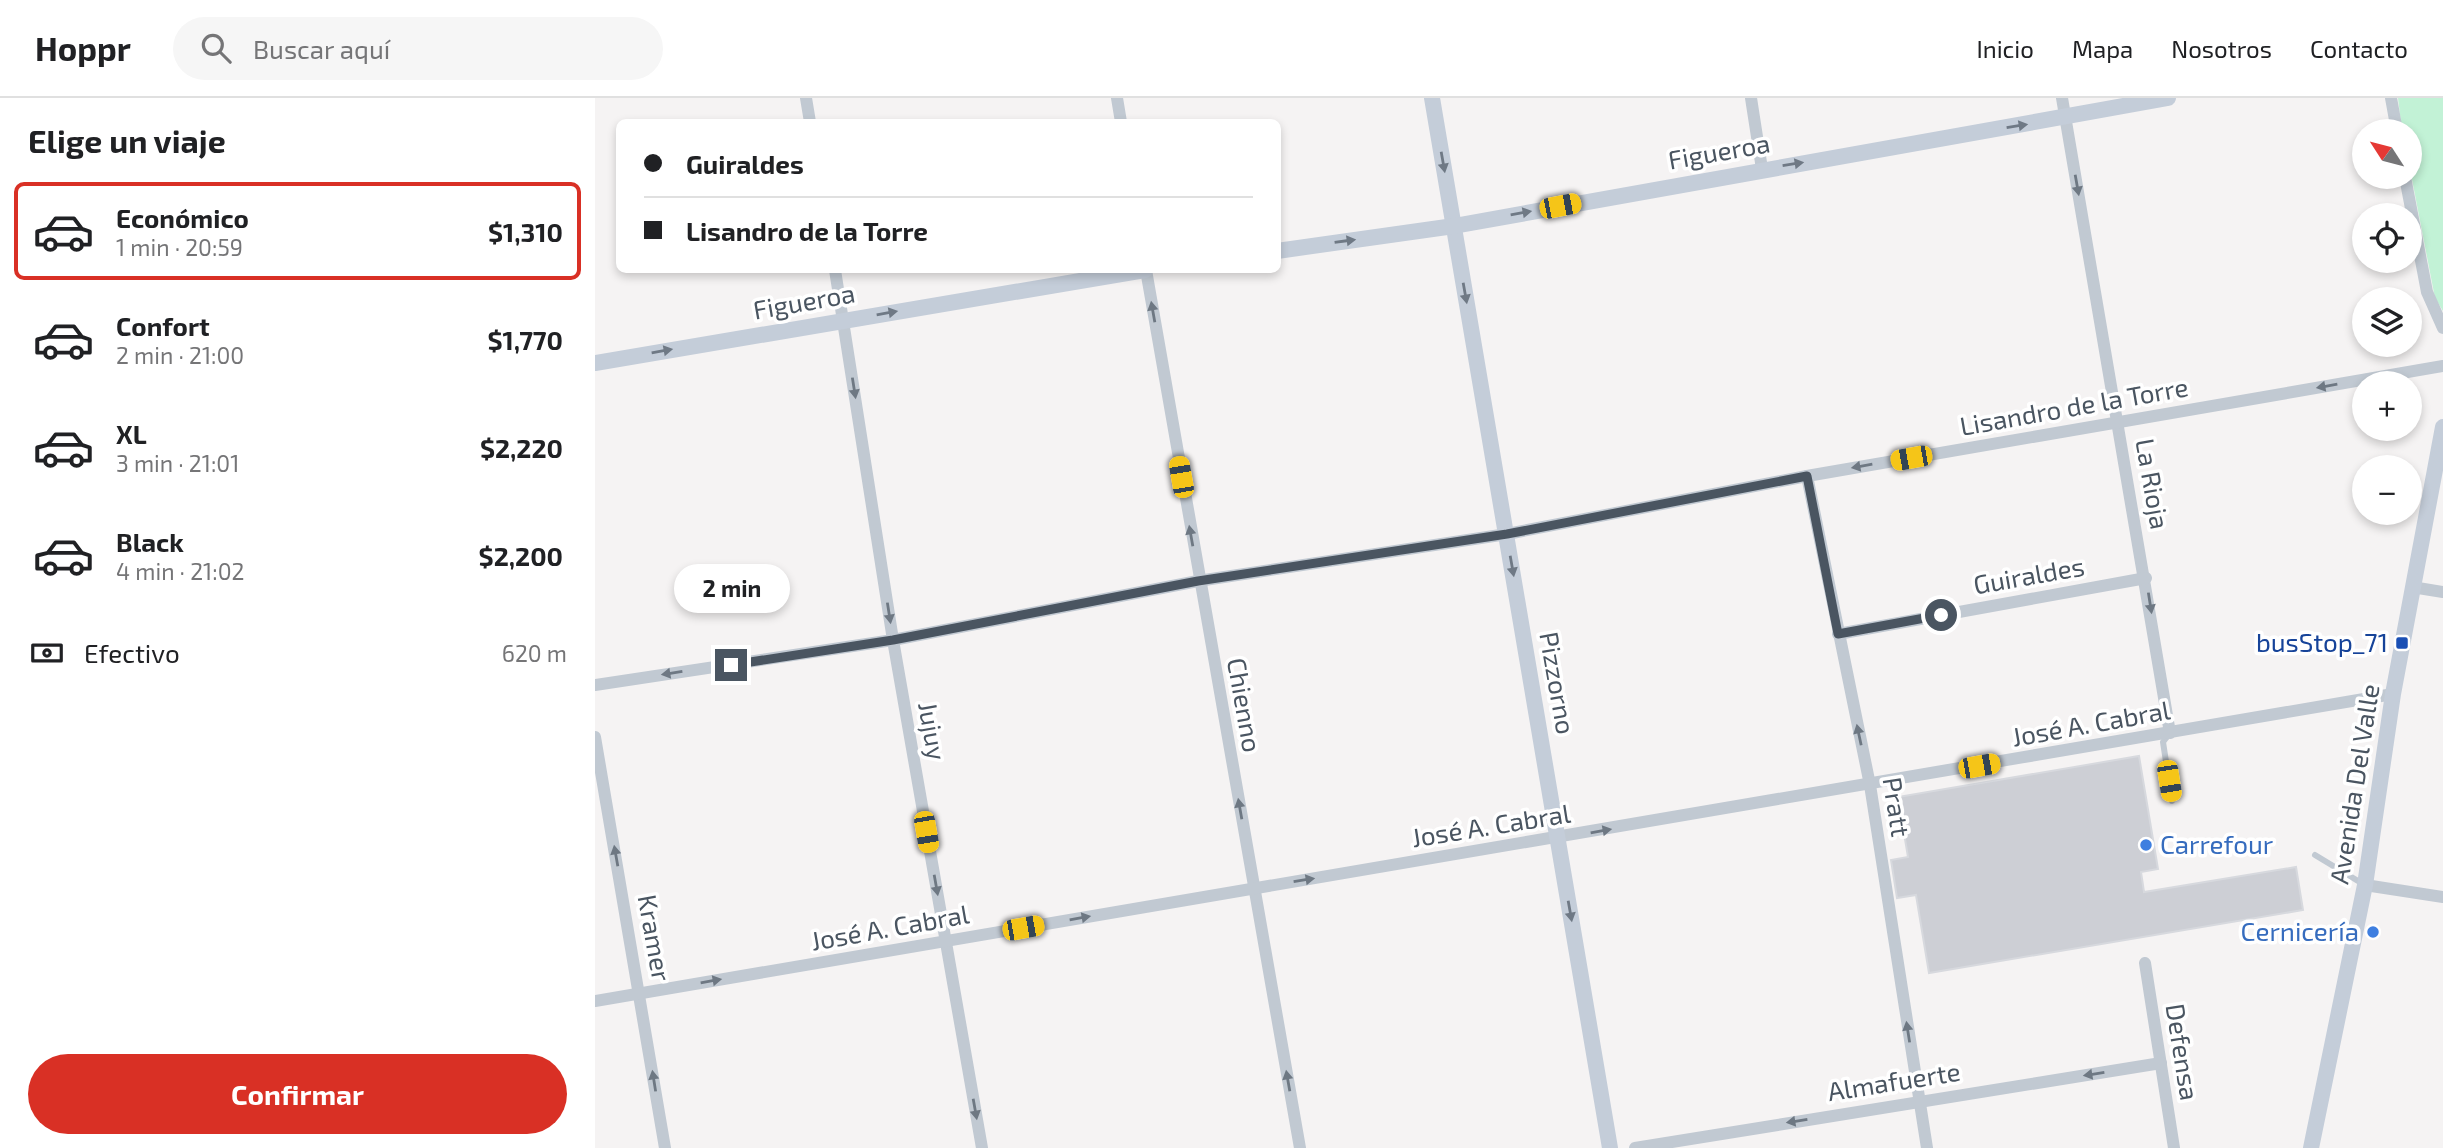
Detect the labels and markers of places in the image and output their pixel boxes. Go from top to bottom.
place label: busStop_71 [2256,626,2388,657]
marker: busStop_71 [2394,635,2410,651]
place label: Carrefour [2160,828,2273,859]
marker: Carrefour [2138,837,2154,853]
place label: Cernicería [2241,915,2359,946]
marker: Cernicería [2365,924,2381,940]

